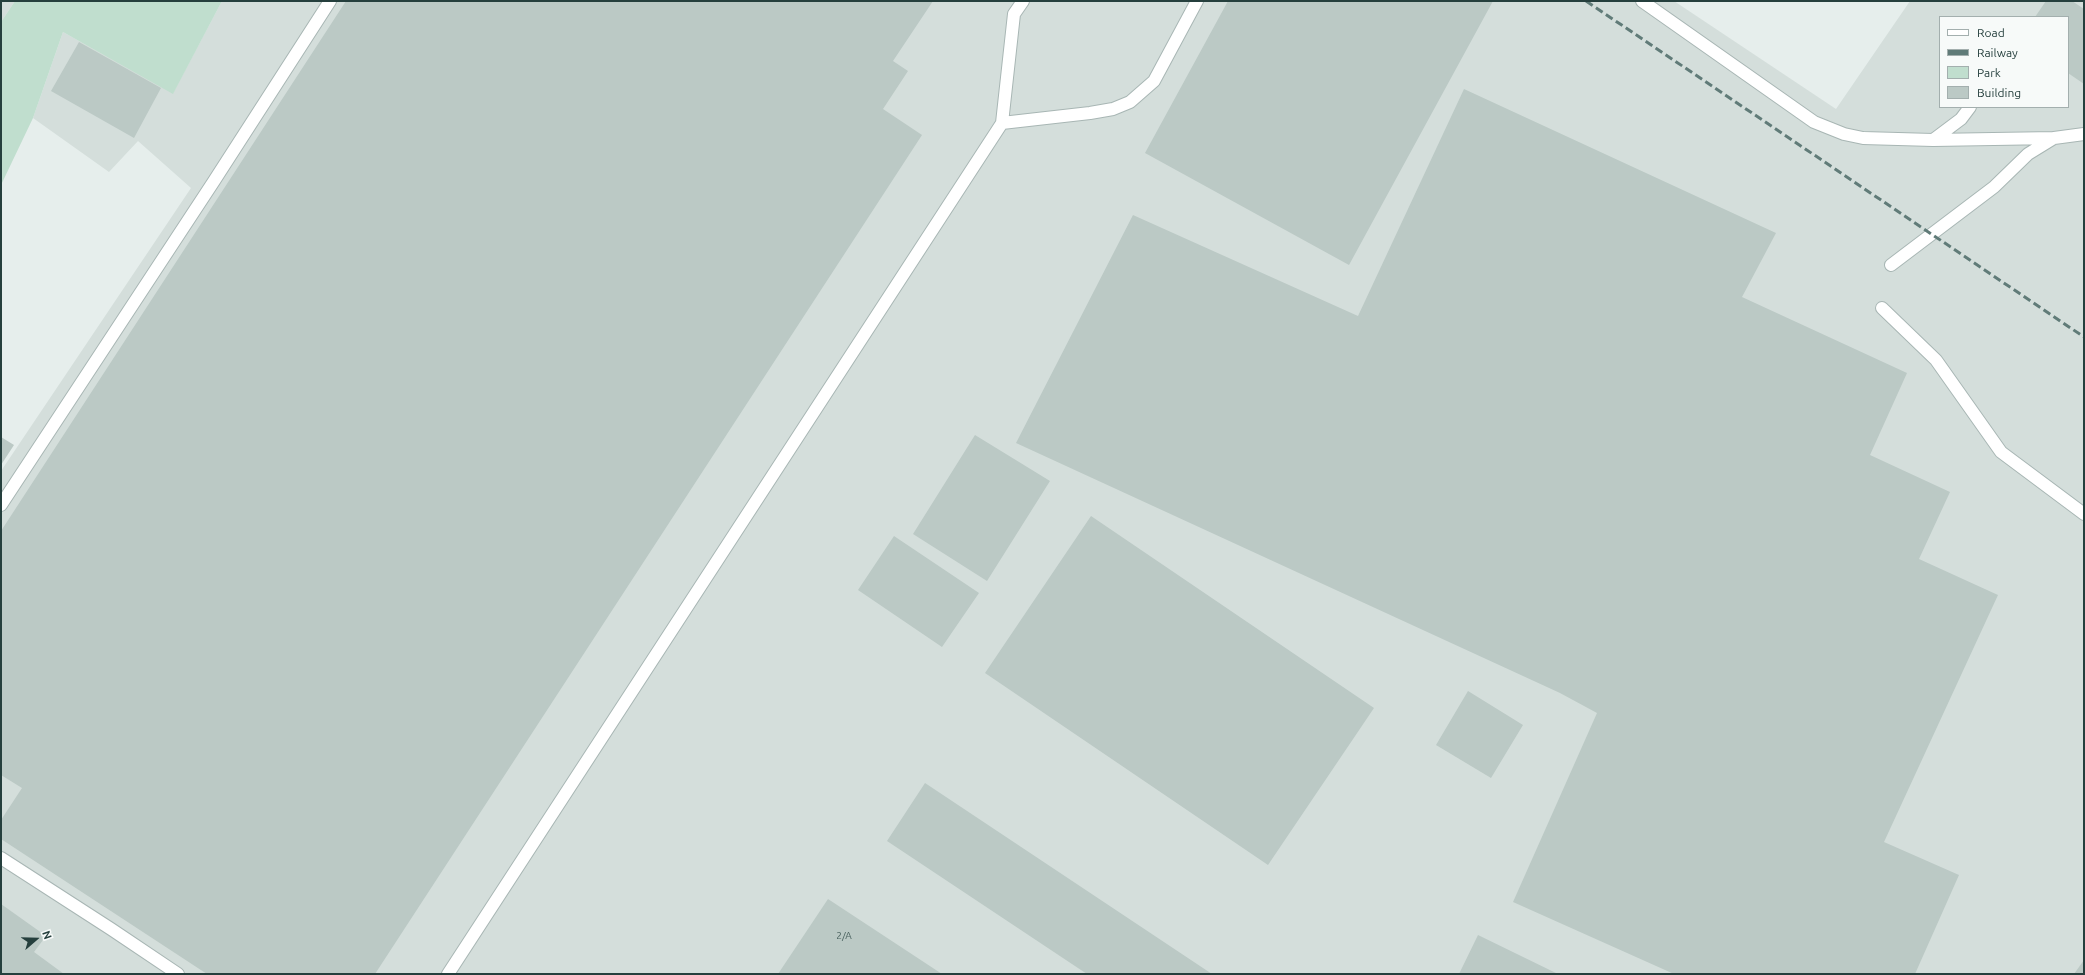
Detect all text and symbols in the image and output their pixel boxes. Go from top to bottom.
legend [1939,16,2069,108]
text: Road [1977,26,2005,39]
text: Railway [1977,46,2018,59]
text: Park [1977,66,2001,79]
text: Building [1977,86,2021,99]
north arrow [16,919,56,959]
text: N [40,929,54,941]
house number: 2/A [836,930,852,942]

